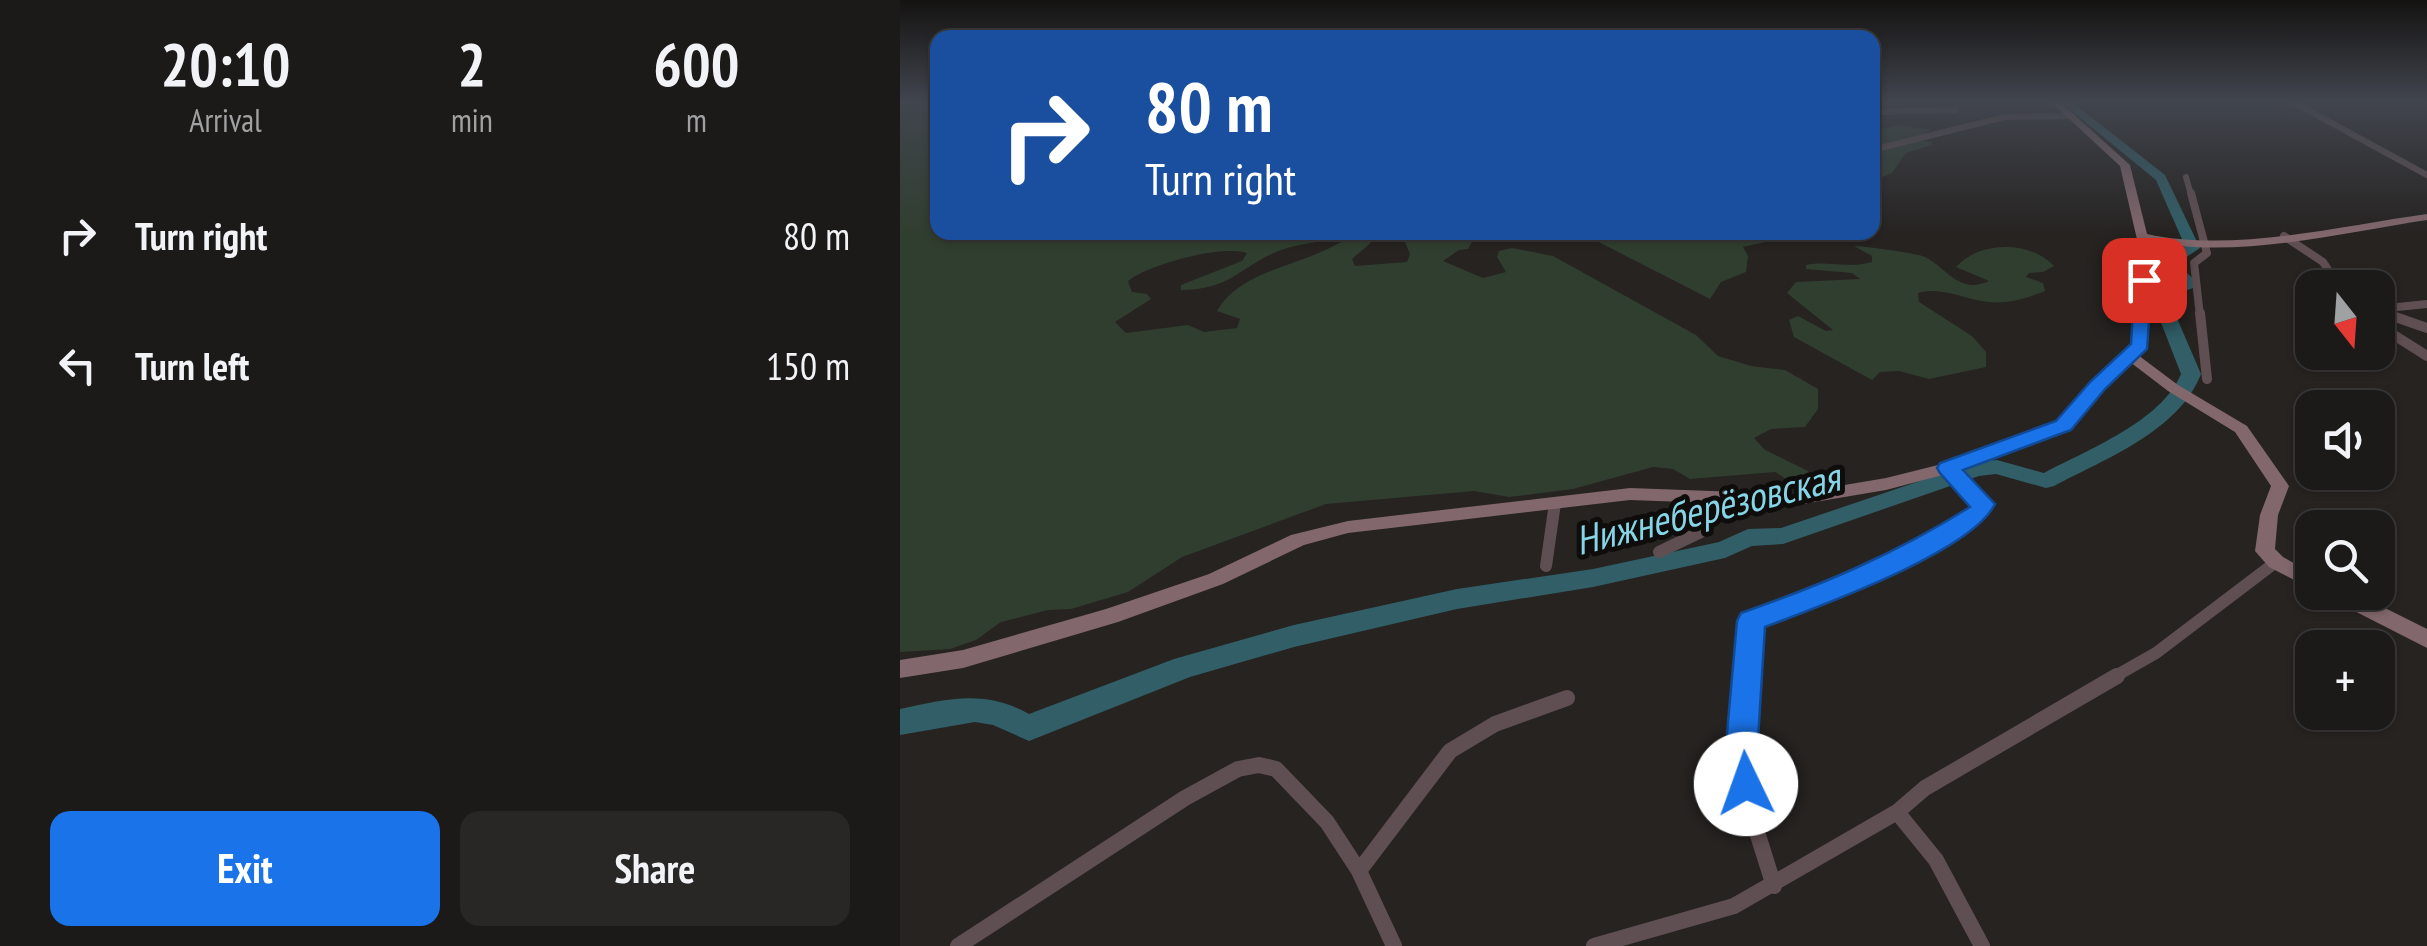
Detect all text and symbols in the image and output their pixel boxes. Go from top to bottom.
text: 20:10 [161,25,290,103]
text: 2 [458,25,486,103]
text: 600 [653,25,739,103]
text: 80 m [1145,61,1273,151]
icon: right [980,70,1110,200]
text: Arrival [189,99,262,141]
text: min [451,99,493,141]
text: m [686,99,707,141]
text: Turn right [1145,149,1296,207]
icon: right [50,208,105,263]
text: Turn right [135,211,267,260]
text: 80 m [783,211,850,260]
pin [2102,238,2187,323]
icon: arrive [2117,253,2172,308]
north arrow [2295,270,2395,370]
map controls [2295,270,2395,730]
icon: left [50,338,105,393]
text: Turn left [135,341,249,390]
text: 150 m [766,341,850,390]
button: sound [2295,390,2395,490]
water label: Нижнеберёзовская [1569,449,1848,566]
button: search [2295,510,2395,610]
button: + [2295,630,2395,730]
position arrow [1694,732,1798,836]
button: Exit [50,811,440,926]
button: Share [460,811,850,926]

